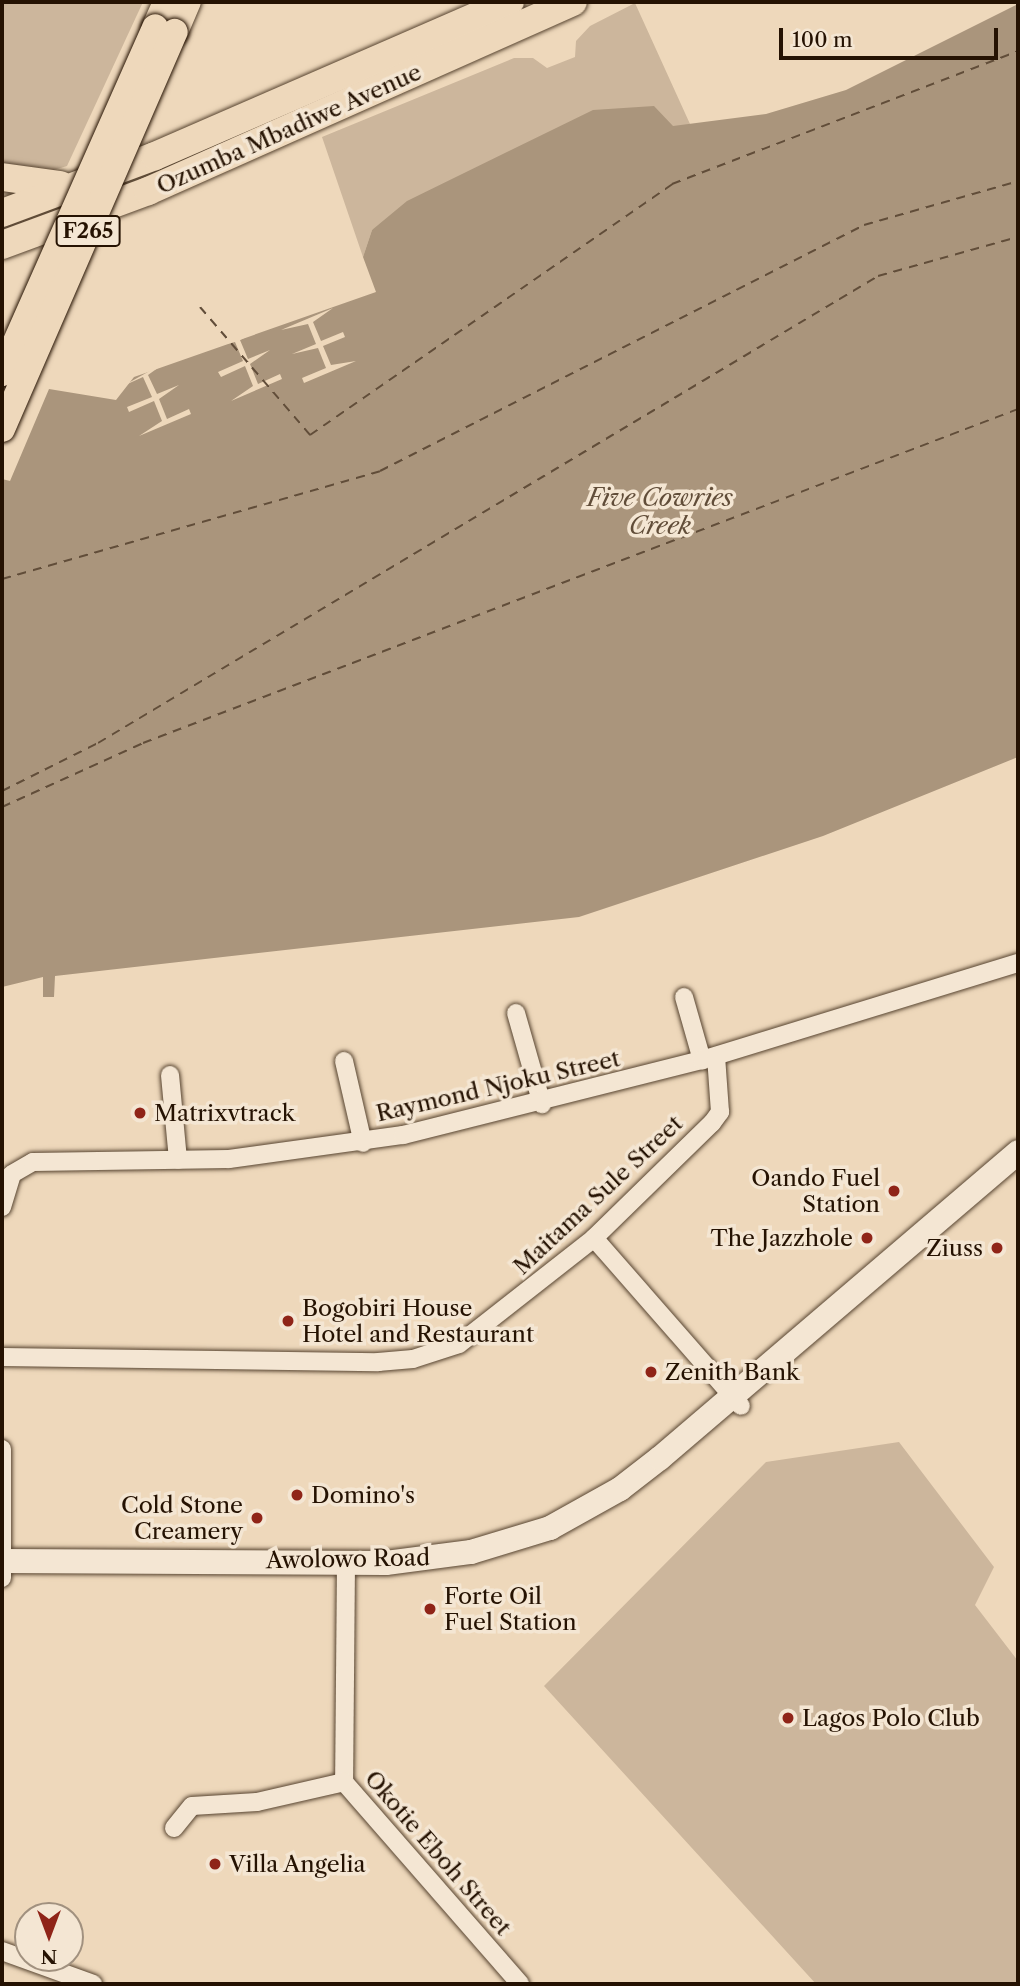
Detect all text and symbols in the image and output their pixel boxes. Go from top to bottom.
scale bar [782,14,1001,58]
text: 100 m [792,27,853,52]
street label: Ozumba Mbadiwe Avenue [152,58,426,200]
road number: F265 [55,214,121,248]
water label: Five Cowries Creek [587,484,733,540]
street label: Raymond Njoku Street [373,1044,623,1128]
place label: Matrixvtrack [154,1099,295,1127]
marker: Matrixvtrack [132,1105,148,1121]
street label: Maitama Sule Street [508,1110,688,1280]
place label: Oando Fuel Station [751,1164,880,1218]
marker: Oando Fuel Station [886,1183,902,1199]
place label: The Jazzhole [710,1224,853,1252]
marker: The Jazzhole [859,1230,875,1246]
place label: Ziuss [926,1234,983,1262]
marker: Ziuss [989,1240,1005,1256]
place label: Bogobiri House Hotel and Restaurant [302,1294,534,1348]
marker: Bogobiri House Hotel and Restaurant [280,1313,296,1329]
place label: Zenith Bank [665,1358,799,1386]
marker: Zenith Bank [643,1364,659,1380]
place label: Domino's [311,1481,415,1509]
marker: Domino's [289,1487,305,1503]
place label: Cold Stone Creamery [121,1491,243,1545]
marker: Cold Stone Creamery [249,1510,265,1526]
street label: Awolowo Road [266,1544,430,1574]
place label: Forte Oil Fuel Station [444,1582,577,1636]
marker: Forte Oil Fuel Station [422,1601,438,1617]
place label: Lagos Polo Club [802,1704,980,1732]
marker: Lagos Polo Club [780,1710,796,1726]
street label: Okotie Eboh Street [359,1765,517,1941]
place label: Villa Angelia [229,1850,367,1878]
marker: Villa Angelia [207,1856,223,1872]
north arrow [14,1902,84,1972]
text: N [41,1945,57,1968]

